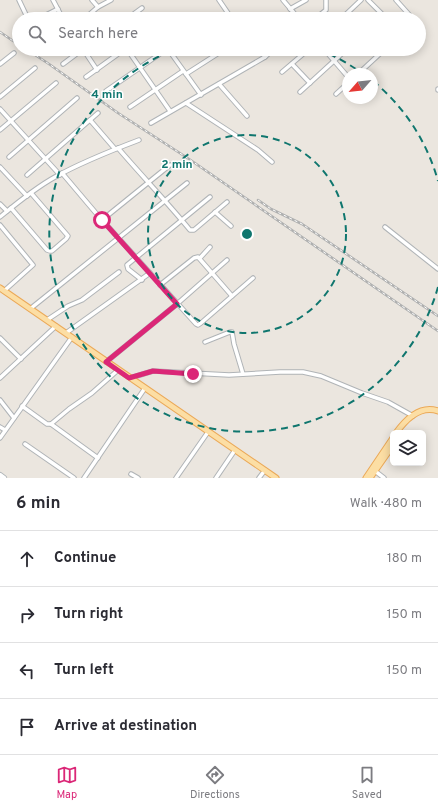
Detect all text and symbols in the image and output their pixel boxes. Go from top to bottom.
search box [12,12,426,56]
icon: search [26,23,48,45]
text: Search here [58,25,138,44]
north arrow [342,68,378,104]
text: 4 min [91,87,123,103]
text: 2 min [161,157,193,173]
route start [93,211,111,229]
centre of rings [240,227,254,241]
route end [184,365,202,383]
map controls [390,430,426,466]
button: layers [390,430,426,466]
text: 6 min [16,493,60,515]
text: Walk · 480 m [350,496,422,512]
icon: ahead [16,548,38,570]
text: Continue [54,549,116,568]
text: 180 m [387,551,422,567]
icon: right [16,604,38,626]
text: Turn right [54,605,123,624]
text: 150 m [387,607,422,623]
icon: left [16,660,38,682]
text: Turn left [54,661,114,680]
text: 150 m [387,663,422,679]
icon: arrive [16,716,38,738]
text: Arrive at destination [54,717,197,736]
tab: Map [56,764,78,802]
tab: Directions [190,764,240,802]
tab: Saved [352,764,382,802]

